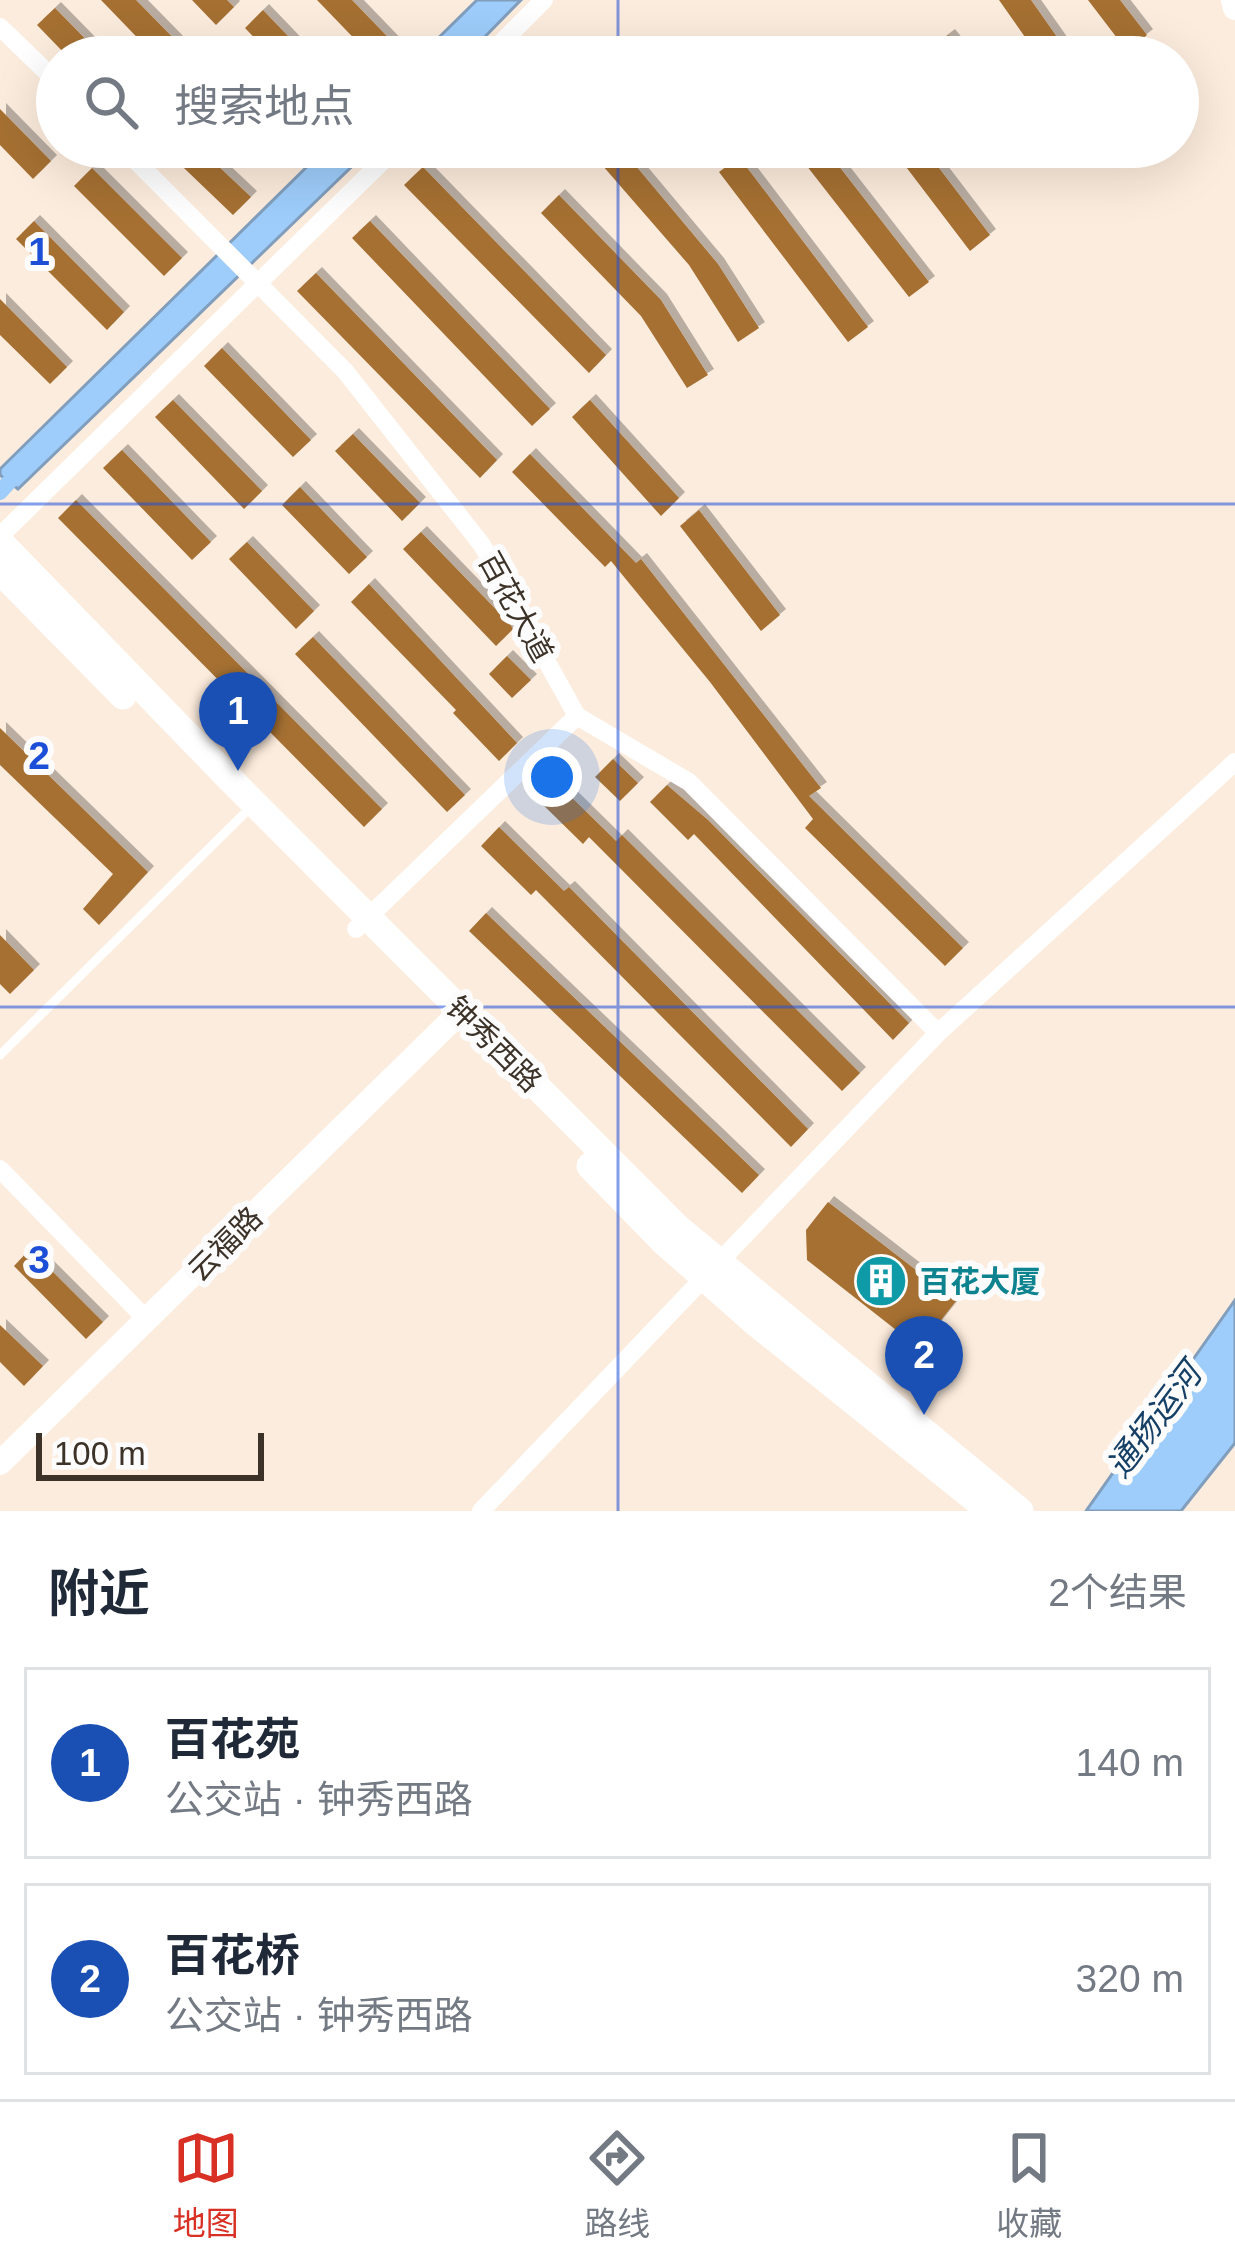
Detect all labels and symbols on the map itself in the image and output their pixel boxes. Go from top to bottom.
text: 1 [28,230,50,273]
street label: 百花大道 [472,547,560,667]
pin: 1 [199,672,277,771]
text: 2 [28,734,50,777]
your location [522,747,582,807]
street label: 钟秀西路 [440,990,548,1098]
street label: 云福路 [182,1201,268,1287]
text: 3 [28,1238,50,1281]
building icon: 百花大厦 [853,1253,909,1309]
place label: 百花大厦 [920,1265,1040,1298]
pin: 2 [885,1316,963,1415]
water label: 通扬运河 [1100,1351,1212,1484]
scale bar [36,1427,264,1480]

